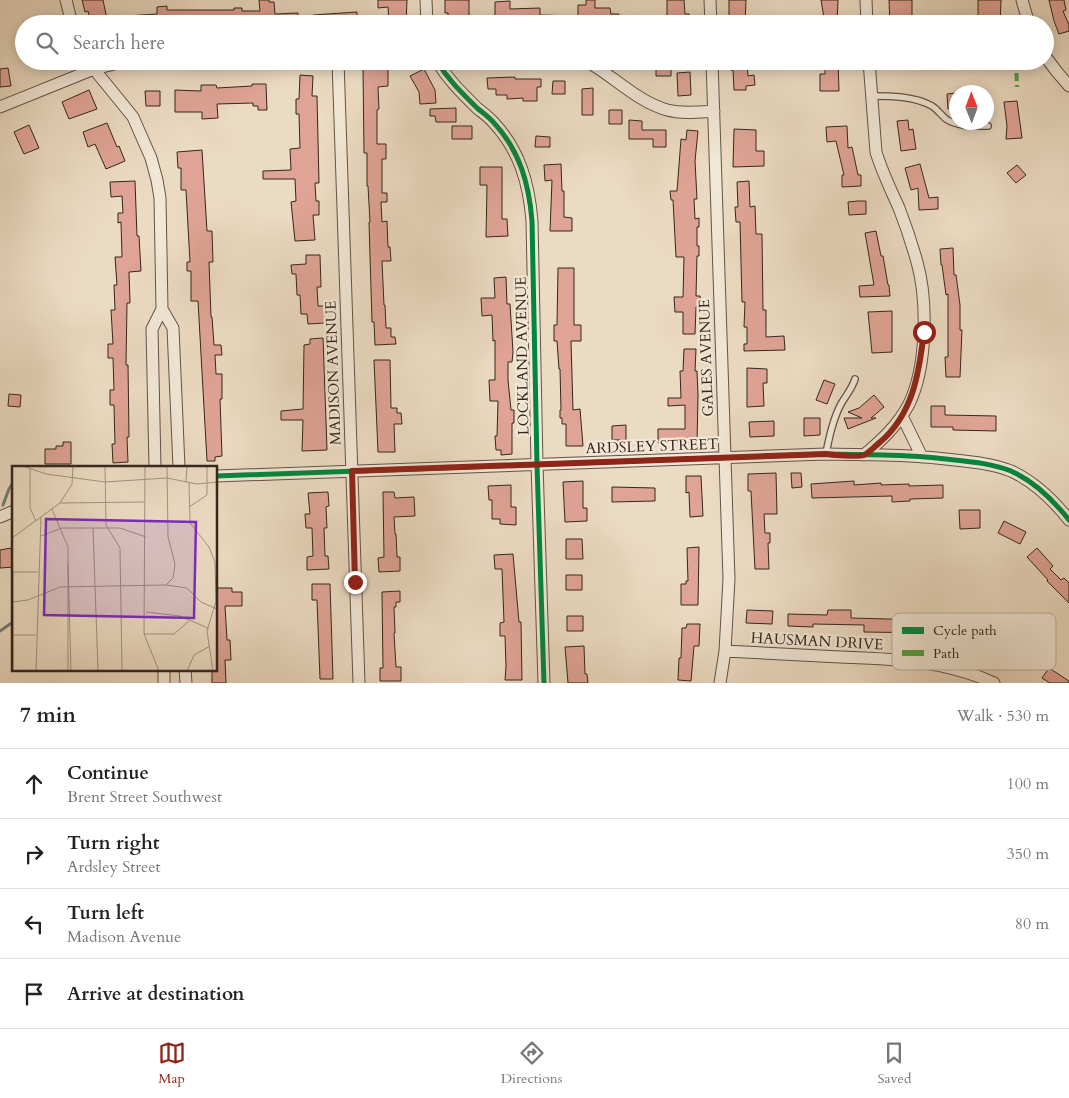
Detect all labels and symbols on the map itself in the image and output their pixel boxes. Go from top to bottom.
north arrow [949,85,994,130]
street label: LOCKLAND AVENUE [511,276,533,436]
street label: GALES AVENUE [694,299,718,417]
street label: MADISON AVENUE [320,300,346,446]
route start [913,321,936,344]
street label: ARDSLEY STREET [585,434,719,458]
inset map [12,466,218,670]
route end [344,571,367,594]
legend [892,613,1056,670]
text: Cycle path [933,621,997,640]
street label: HAUSMAN DRIVE [750,628,884,654]
text: Path [933,644,960,663]

